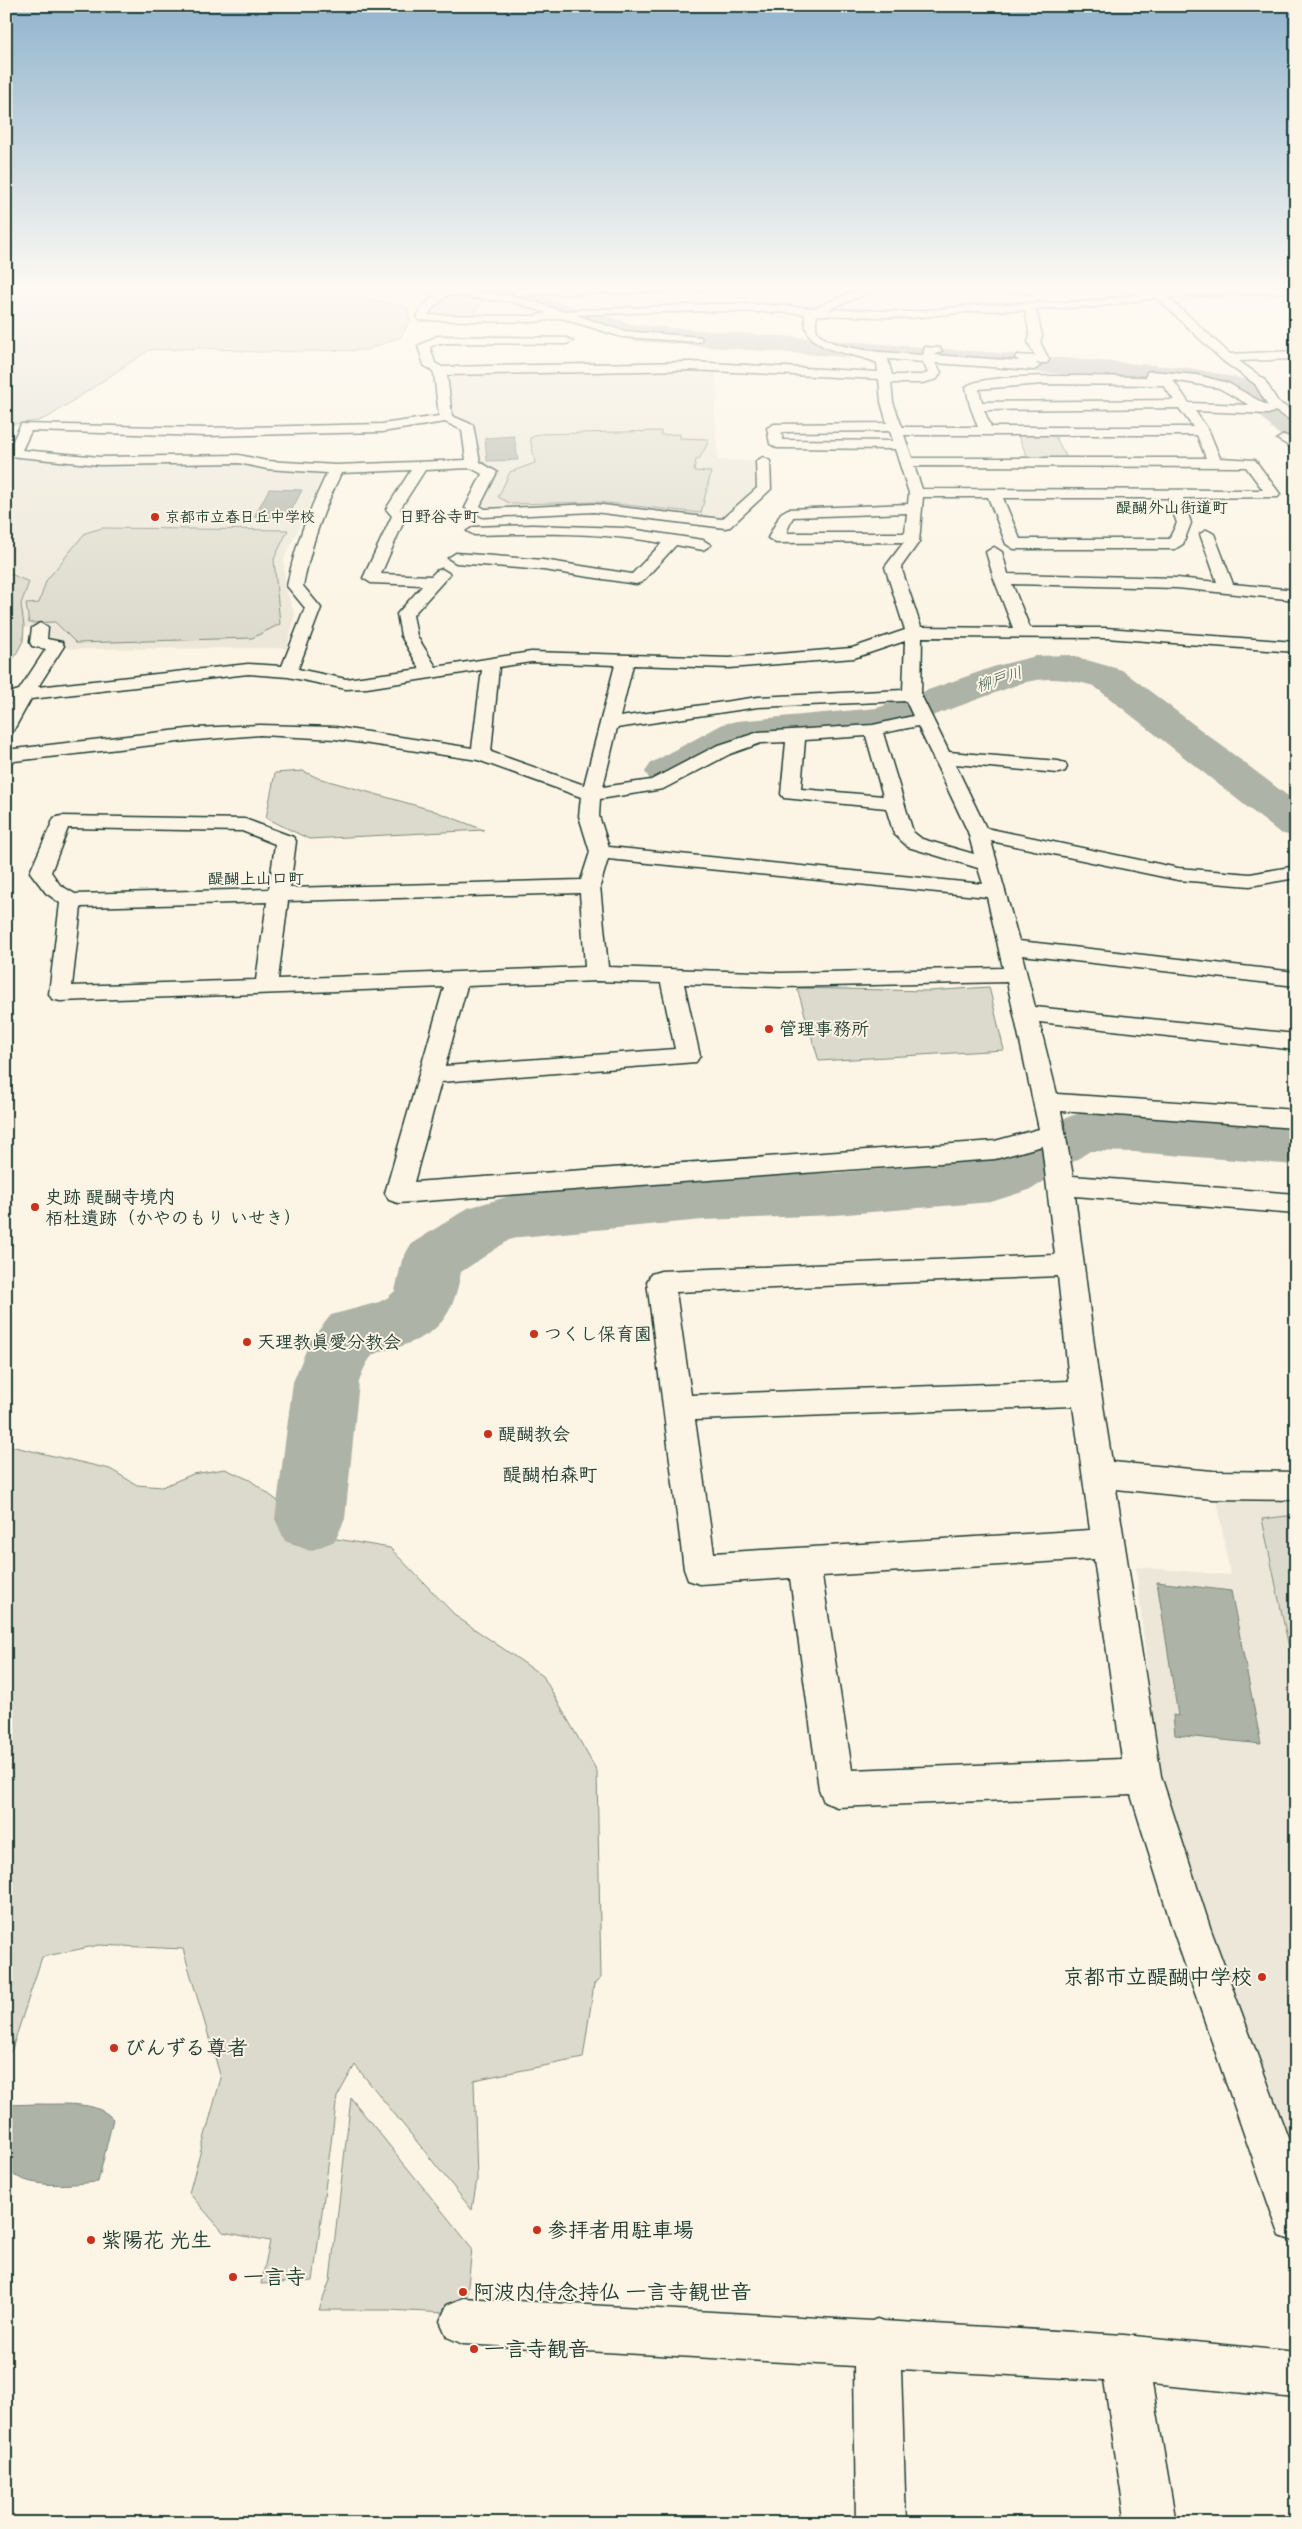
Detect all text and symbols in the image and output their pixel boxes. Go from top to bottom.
district label: 醍醐外山街道町 [1116,493,1228,522]
district label: 日野谷寺町 [399,502,479,531]
place label: 京都市立春日丘中学校 [165,504,315,530]
marker: 京都市立春日丘中学校 [149,511,161,523]
water label: 柳戸川 [972,658,1026,700]
district label: 醍醐上山口町 [208,864,304,893]
place label: 管理事務所 [779,1013,869,1045]
marker: 管理事務所 [763,1023,775,1035]
place label: 史跡 醍醐寺境内 栢杜遺跡（かやのもり いせき） [45,1181,302,1234]
marker: 史跡 醍醐寺境内 栢杜遺跡（かやのもり いせき） [29,1201,41,1213]
place label: つくし保育園 [544,1318,652,1350]
place label: 天理教眞愛分教会 [257,1326,401,1358]
marker: つくし保育園 [528,1328,540,1340]
marker: 天理教眞愛分教会 [241,1336,253,1348]
place label: 醍醐教会 [498,1418,570,1450]
marker: 醍醐教会 [482,1428,494,1440]
district label: 醍醐柏森町 [502,1458,598,1491]
place label: 京都市立醍醐中学校 [1063,1958,1252,1996]
marker: 京都市立醍醐中学校 [1256,1971,1268,1983]
place label: びんずる尊者 [124,2029,248,2067]
marker: びんずる尊者 [108,2042,120,2054]
place label: 参拝者用駐車場 [547,2211,694,2249]
place label: 紫陽花 光生 [101,2221,211,2259]
marker: 参拝者用駐車場 [531,2224,543,2236]
marker: 紫陽花 光生 [85,2234,97,2246]
place label: 一言寺 [243,2258,306,2296]
marker: 一言寺 [227,2271,239,2283]
place label: 阿波内侍念持仏 一言寺観世音 [473,2273,751,2311]
marker: 阿波内侍念持仏 一言寺観世音 [457,2286,469,2298]
place label: 一言寺観音 [484,2330,589,2368]
marker: 一言寺観音 [468,2343,480,2355]

